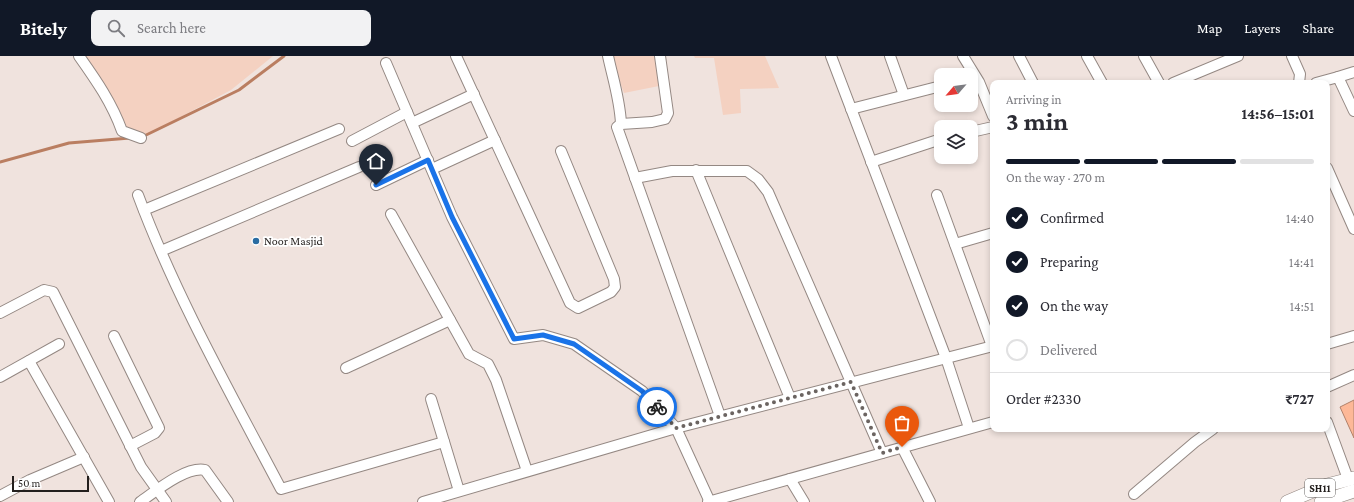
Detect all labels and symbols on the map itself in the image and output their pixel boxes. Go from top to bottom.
north arrow [934,68,978,112]
pin [359,144,393,185]
place label: Noor Masjid [264,234,324,248]
marker: Noor Masjid [251,236,261,246]
courier [637,387,677,427]
pin [885,406,919,447]
scale bar [12,474,89,493]
road number: SH11 [1305,479,1335,497]

